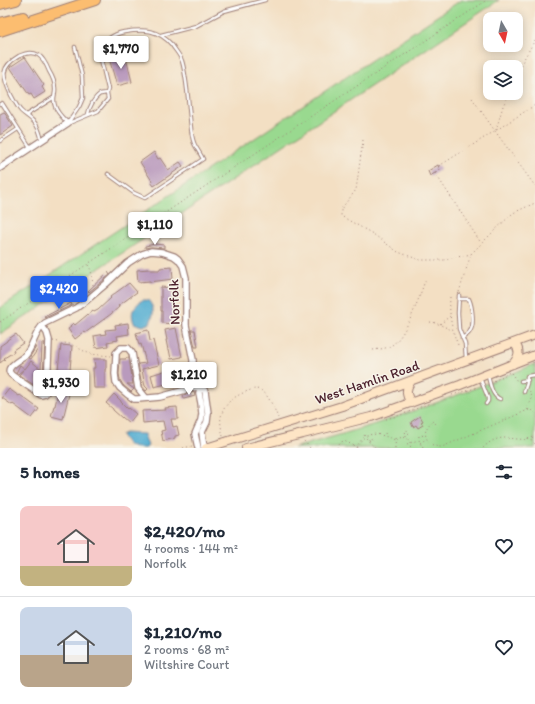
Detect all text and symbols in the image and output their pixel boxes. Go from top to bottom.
north arrow [483,12,523,52]
map controls [483,12,523,100]
pin: $1,770 [88,36,154,70]
text: $1,770 [103,41,139,56]
button: layers [483,60,523,100]
pin: $1,110 [122,212,188,246]
text: $1,110 [137,217,173,232]
pin: $2,420 [26,276,92,310]
street label: Norfolk [165,278,184,325]
text: $2,420 [39,281,79,296]
street label: West Hamlin Road [313,357,422,408]
pin: $1,210 [156,362,222,396]
text: $1,210 [171,367,207,382]
pin: $1,930 [28,370,94,404]
text: $1,930 [42,375,80,390]
icon: filters [493,461,515,483]
text: 5 homes [20,462,80,482]
text: $2,420/mo [144,521,225,541]
icon: home [52,522,100,570]
icon: heart [493,535,515,557]
text: 4 rooms · 144 m² [144,541,238,556]
text: Norfolk [144,556,187,571]
text: $1,210/mo [144,622,222,642]
icon: home [52,623,100,671]
icon: heart [493,636,515,658]
text: 2 rooms · 68 m² [144,642,229,657]
text: Wiltshire Court [144,657,229,672]

